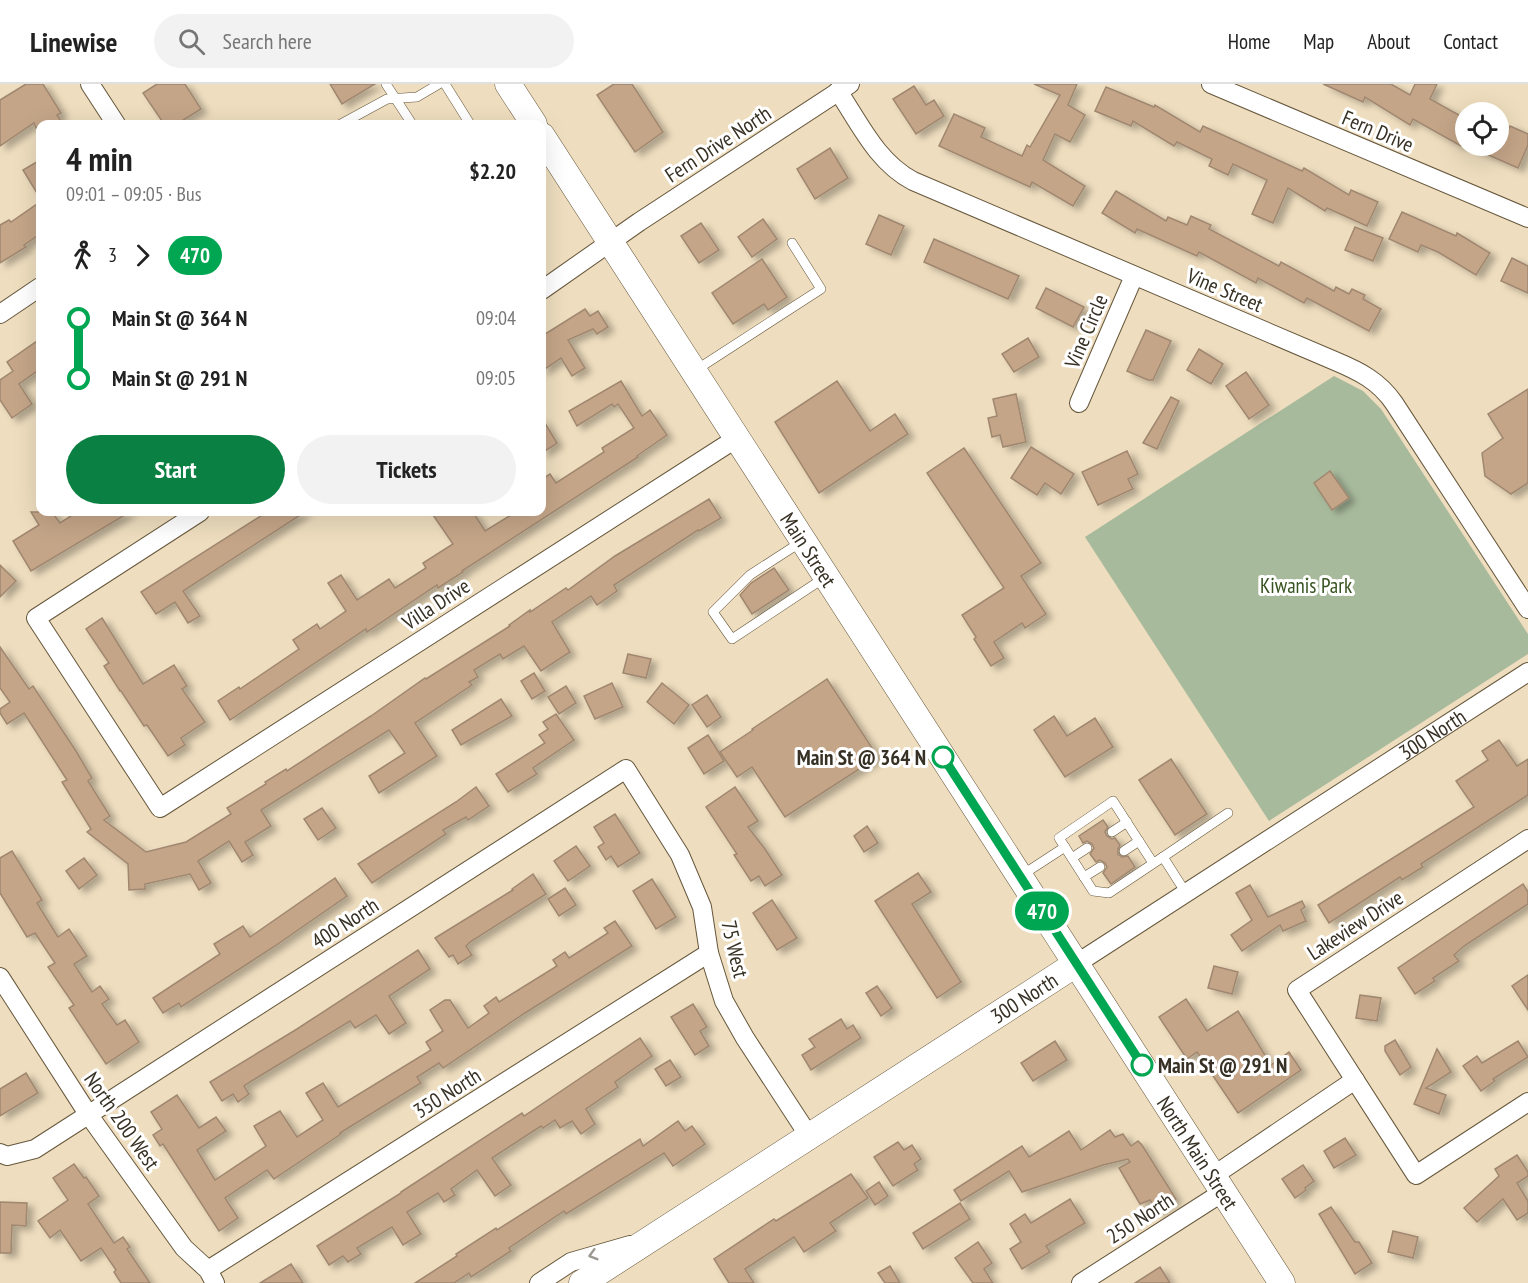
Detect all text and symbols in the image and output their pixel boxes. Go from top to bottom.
search box [154,14,574,68]
text: Linewise [30,23,118,60]
icon: search [175,25,208,58]
text: Search here [223,27,312,55]
text: Home [1228,28,1270,55]
text: Map [1303,28,1334,55]
text: About [1367,28,1410,55]
text: Contact [1443,28,1498,55]
street label: Fern Drive North [660,100,776,188]
map controls [1455,102,1509,156]
button: locate [1455,102,1509,156]
street label: Fern Drive [1338,104,1418,158]
text: 4 min [66,137,133,180]
text: $2.20 [469,157,516,185]
text: 09:01 – 09:05 · Bus [66,181,201,207]
icon: walk [66,239,99,272]
icon: forward [126,239,159,272]
text: 3 [108,242,117,268]
text: 470 [180,242,210,269]
street label: Vine Street [1182,262,1267,318]
street label: Vine Circle [1058,290,1114,373]
text: Main St @ 364 N [112,304,247,332]
text: 09:04 [476,305,516,331]
text: Main St @ 291 N [112,364,247,392]
text: 09:05 [476,365,516,391]
button: Start [66,435,285,504]
button: Tickets [297,435,516,504]
street label: Main Street [775,507,843,592]
street label: Villa Drive [396,572,475,636]
park label: Kiwanis Park [1260,572,1352,599]
street label: 300 North [1394,702,1471,765]
place label: Main St @ 364 N [797,744,926,771]
marker: Main St @ 364 N [932,746,954,768]
street label: Lakeview Drive [1302,884,1408,966]
street label: 400 North [306,891,384,955]
line badge: 470 [1008,892,1076,930]
text: 470 [1027,898,1057,925]
street label: 75 West [715,918,755,980]
street label: 300 North [985,966,1062,1029]
place label: Main St @ 291 N [1158,1052,1287,1079]
marker: Main St @ 291 N [1131,1054,1153,1076]
street label: 350 North [408,1062,486,1124]
street label: North 200 West [78,1067,166,1175]
street label: North Main Street [1151,1091,1245,1215]
street label: 250 North [1101,1186,1179,1250]
one-way arrow [588,1248,599,1260]

